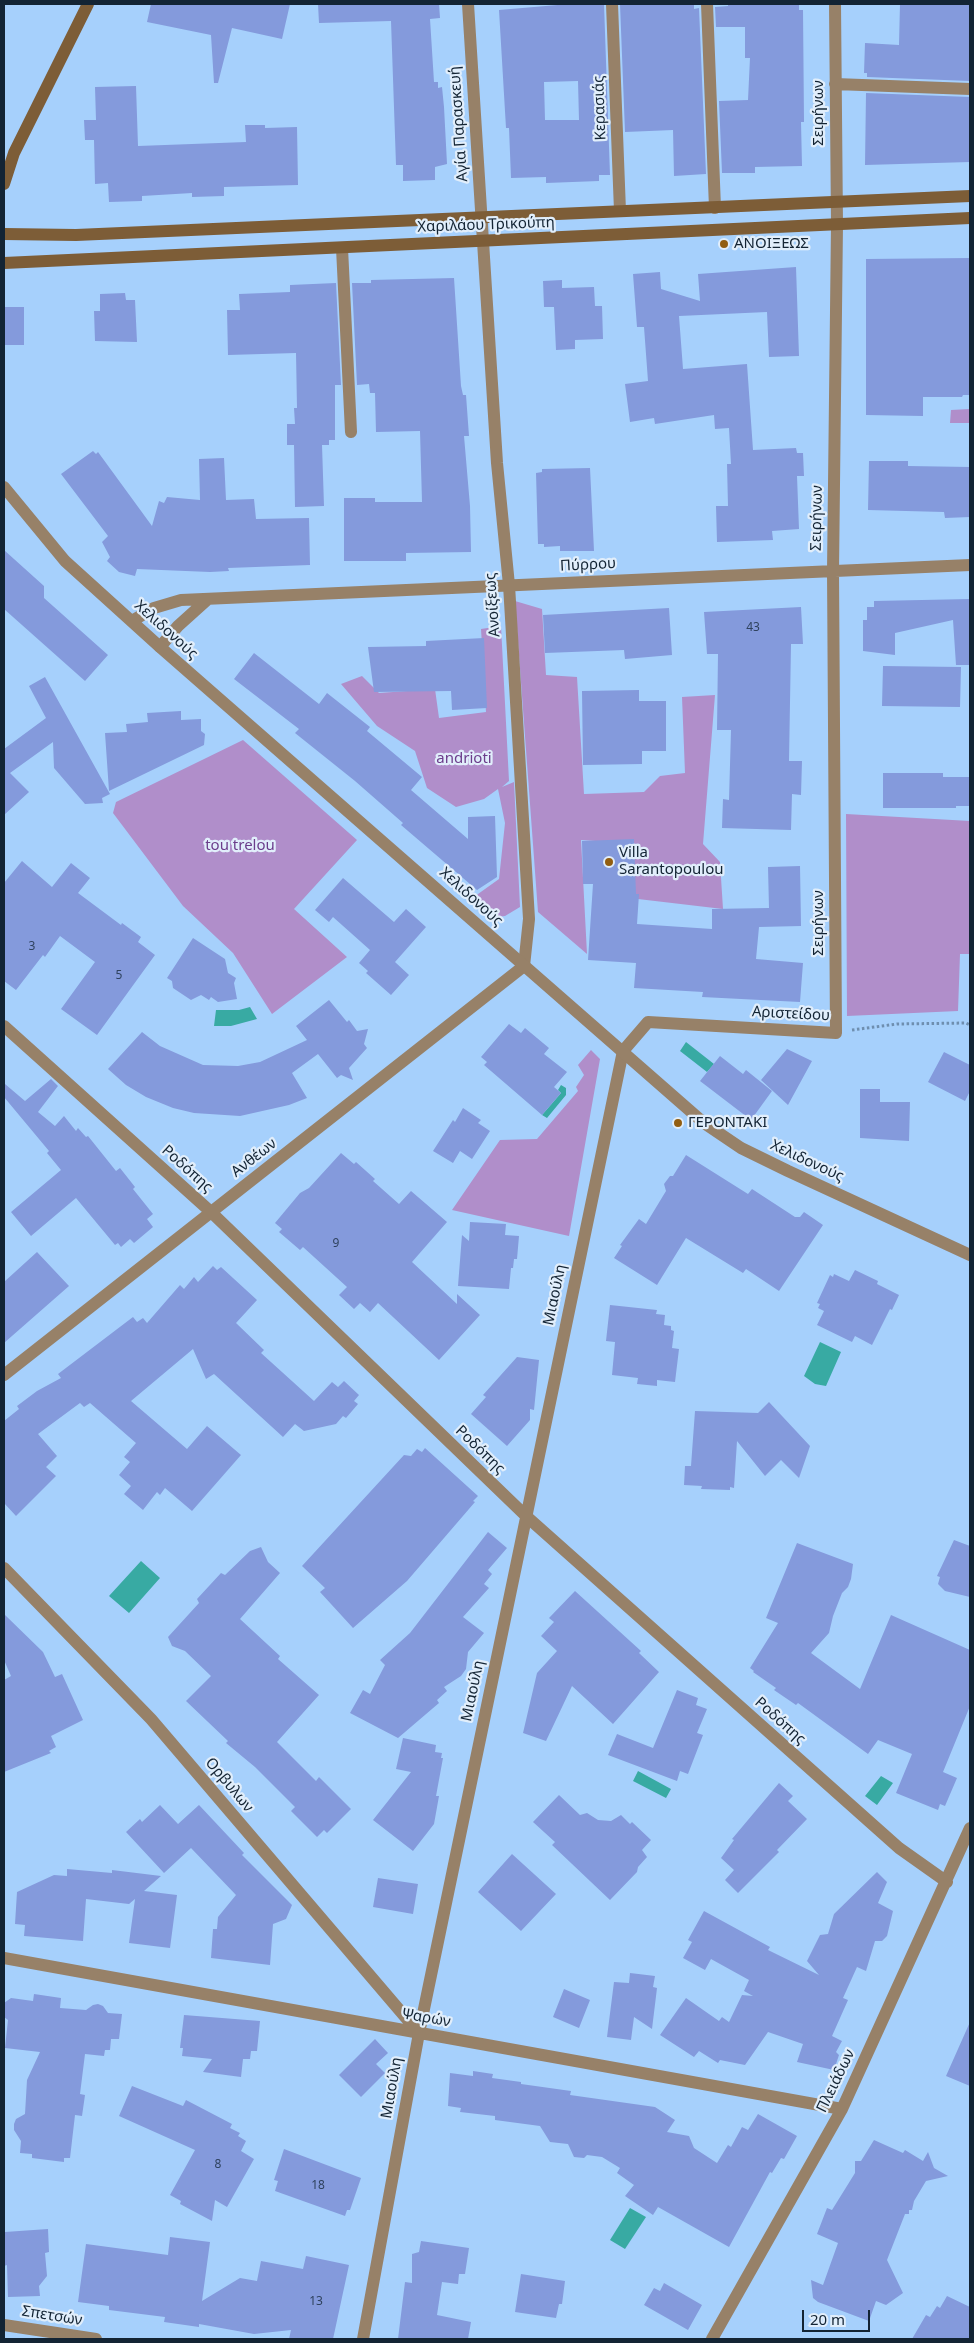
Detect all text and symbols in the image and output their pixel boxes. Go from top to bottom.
street label: Αγία Παρασκευή [446,65,472,183]
street label: Κερασιάς [590,75,610,141]
street label: Σειρήνων [810,80,828,146]
street label: Χαριλάου Τρικούπη [417,214,555,236]
place label: ΑΝΟΙΞΕΩΣ [734,235,809,253]
marker: ΑΝΟΙΞΕΩΣ [718,238,730,250]
street label: Σειρήνων [807,485,827,551]
street label: Πύρρου [560,555,616,575]
street label: Ανοίξεως [482,572,504,638]
street label: Χελιδονούς [131,597,201,663]
house number: 43 [746,621,760,635]
park label: andrioti [436,750,492,768]
park label: tou trelou [205,837,275,855]
place label: Villa Sarantopoulou [619,844,724,879]
marker: Villa Sarantopoulou [603,856,615,868]
street label: Χελιδονούς [436,864,506,930]
street label: Σειρήνων [810,890,828,956]
house number: 3 [29,940,35,954]
house number: 5 [116,969,122,983]
street label: Αριστείδου [752,1003,830,1025]
place label: ΓΕΡΟΝΤΑΚΙ [688,1114,767,1132]
marker: ΓΕΡΟΝΤΑΚΙ [672,1117,684,1129]
street label: Ανθέων [228,1135,280,1181]
street label: Χελιδονούς [767,1136,847,1186]
street label: Ροδόπης [158,1142,216,1196]
house number: 9 [333,1237,339,1251]
street label: Μιαούλη [540,1263,570,1327]
street label: Ροδόπης [451,1422,509,1478]
street label: Μιαούλη [458,1659,488,1723]
street label: Ροδόπης [751,1694,809,1748]
street label: Ορβυλων [201,1754,257,1816]
street label: Ψαρών [400,2005,452,2031]
street label: Πλειάδων [813,2047,859,2115]
street label: Μιαούλη [378,2056,406,2120]
house number: 8 [215,2158,221,2172]
house number: 18 [311,2179,325,2193]
house number: 13 [309,2295,323,2309]
scale bar [804,2300,872,2332]
street label: Σπετσών [21,2302,83,2330]
text: 20 m [810,2309,845,2329]

